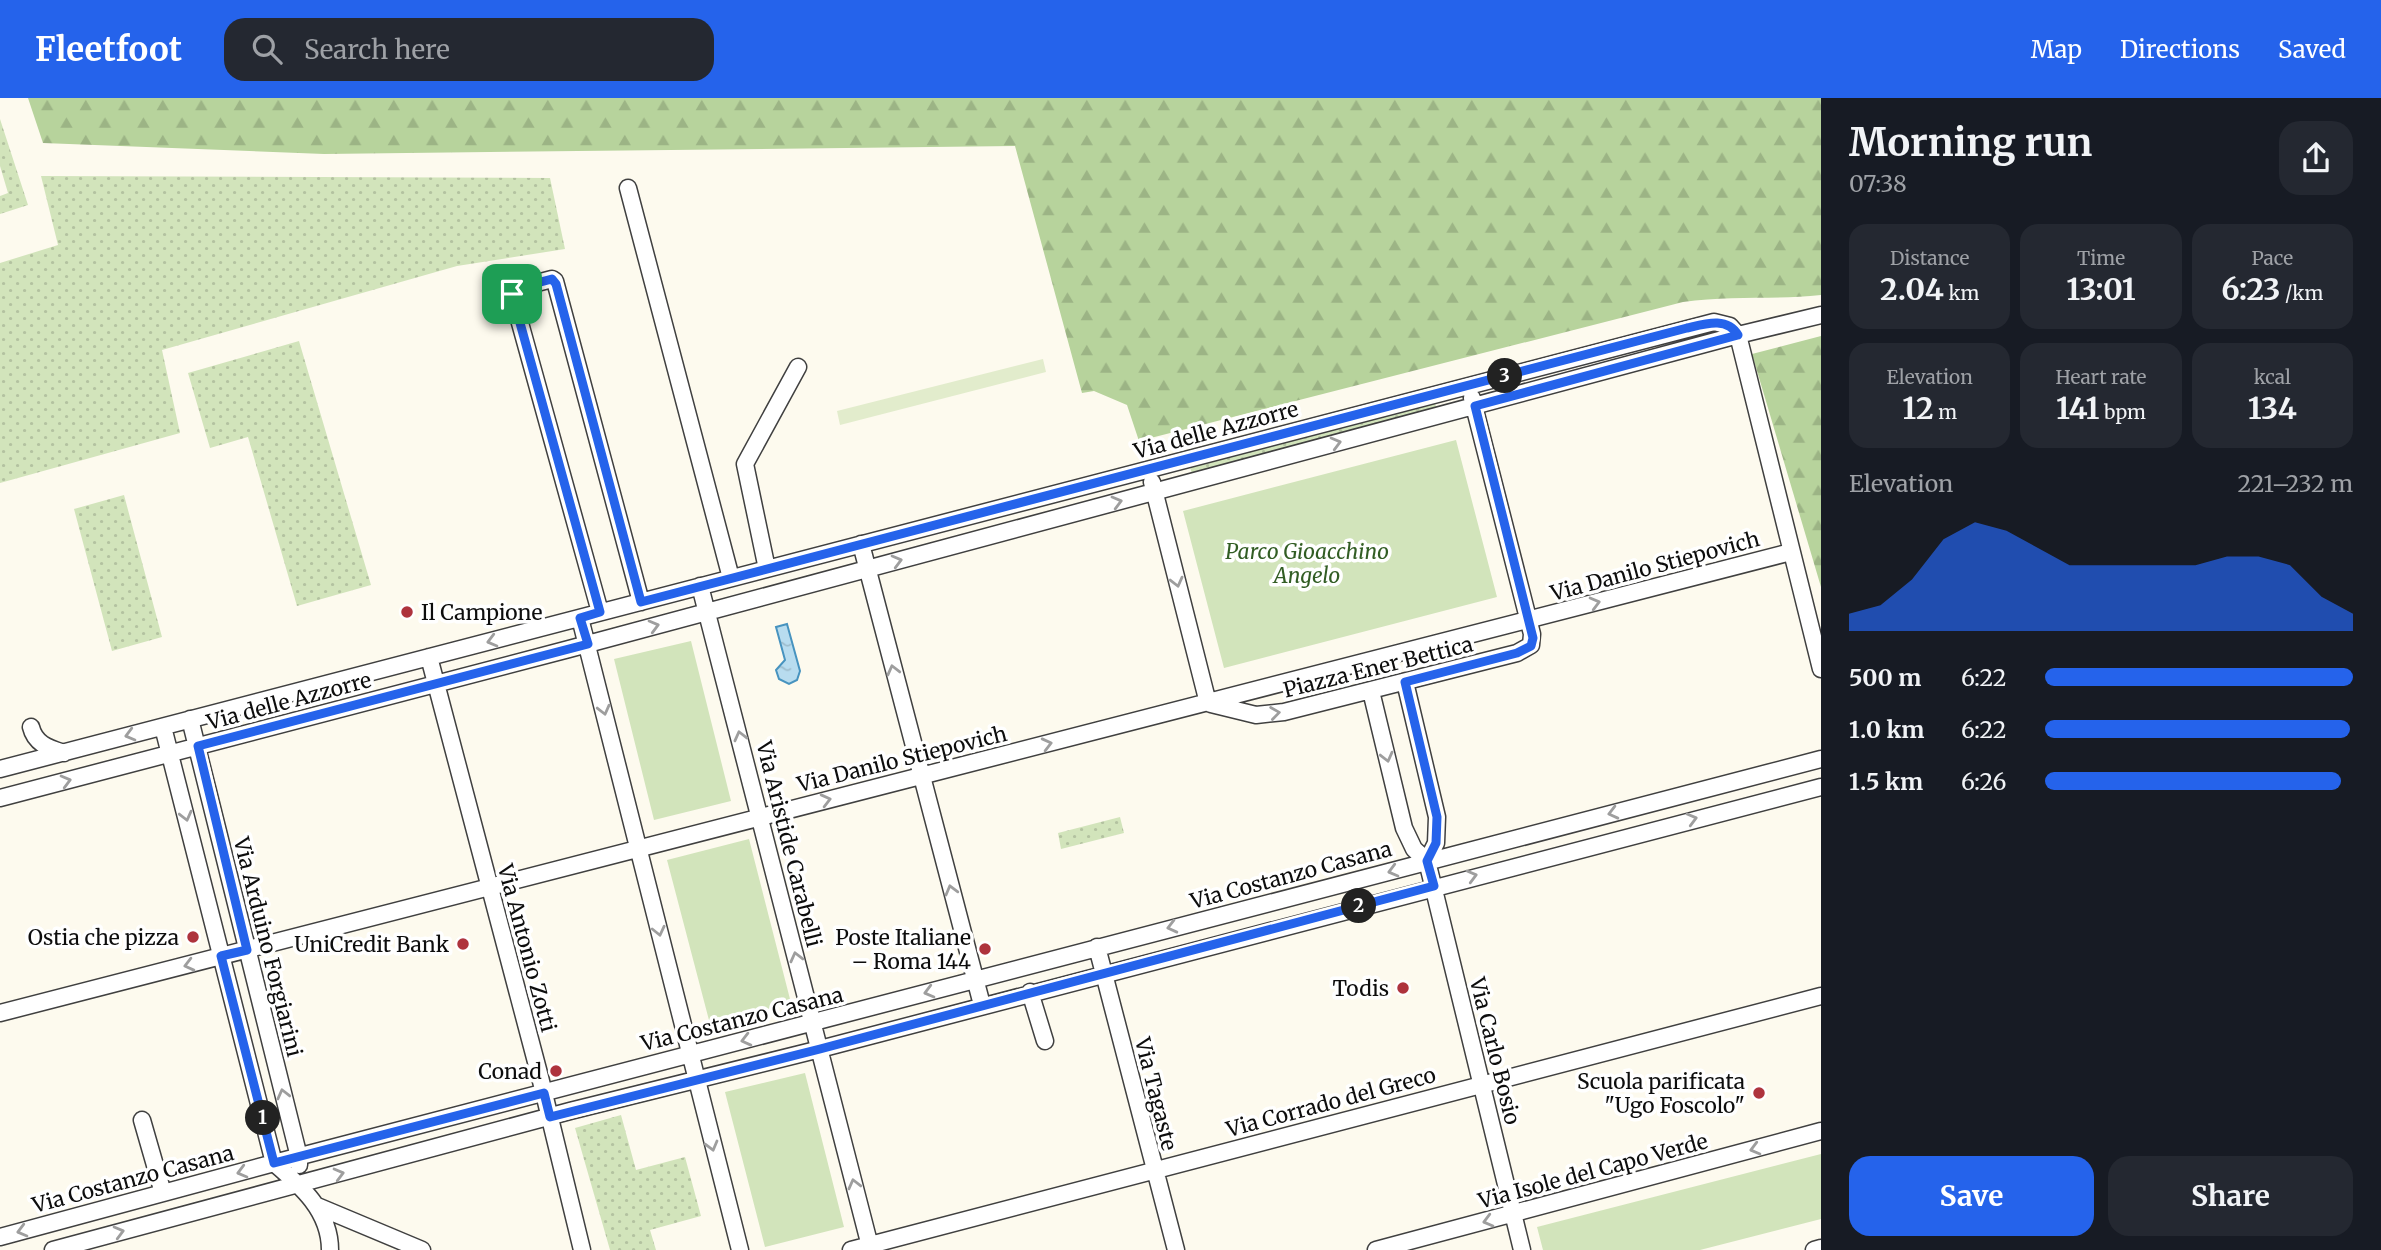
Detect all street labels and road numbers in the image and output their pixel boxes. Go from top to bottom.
street label: Via delle Azzorre [1130,395,1301,465]
street label: Via Danilo Stiepovich [1547,525,1762,607]
street label: Piazza Ener Bettica [1280,630,1476,704]
street label: Via delle Azzorre [203,666,374,736]
street label: Via Danilo Stiepovich [793,720,1010,798]
street label: Via Aristide Carabelli [750,737,828,950]
street label: Via Arduino Forgiarini [227,833,308,1060]
street label: Via Costanzo Casana [1186,835,1395,915]
street label: Via Antonio Zotti [491,860,562,1035]
street label: Via Carlo Bosio [1463,974,1526,1127]
street label: Via Costanzo Casana [637,981,846,1057]
street label: Via Tagaste [1129,1034,1183,1153]
street label: Via Corrado del Greco [1222,1061,1439,1143]
street label: Via Isole del Capo Verde [1474,1127,1711,1215]
street label: Via Costanzo Casana [28,1139,237,1219]

